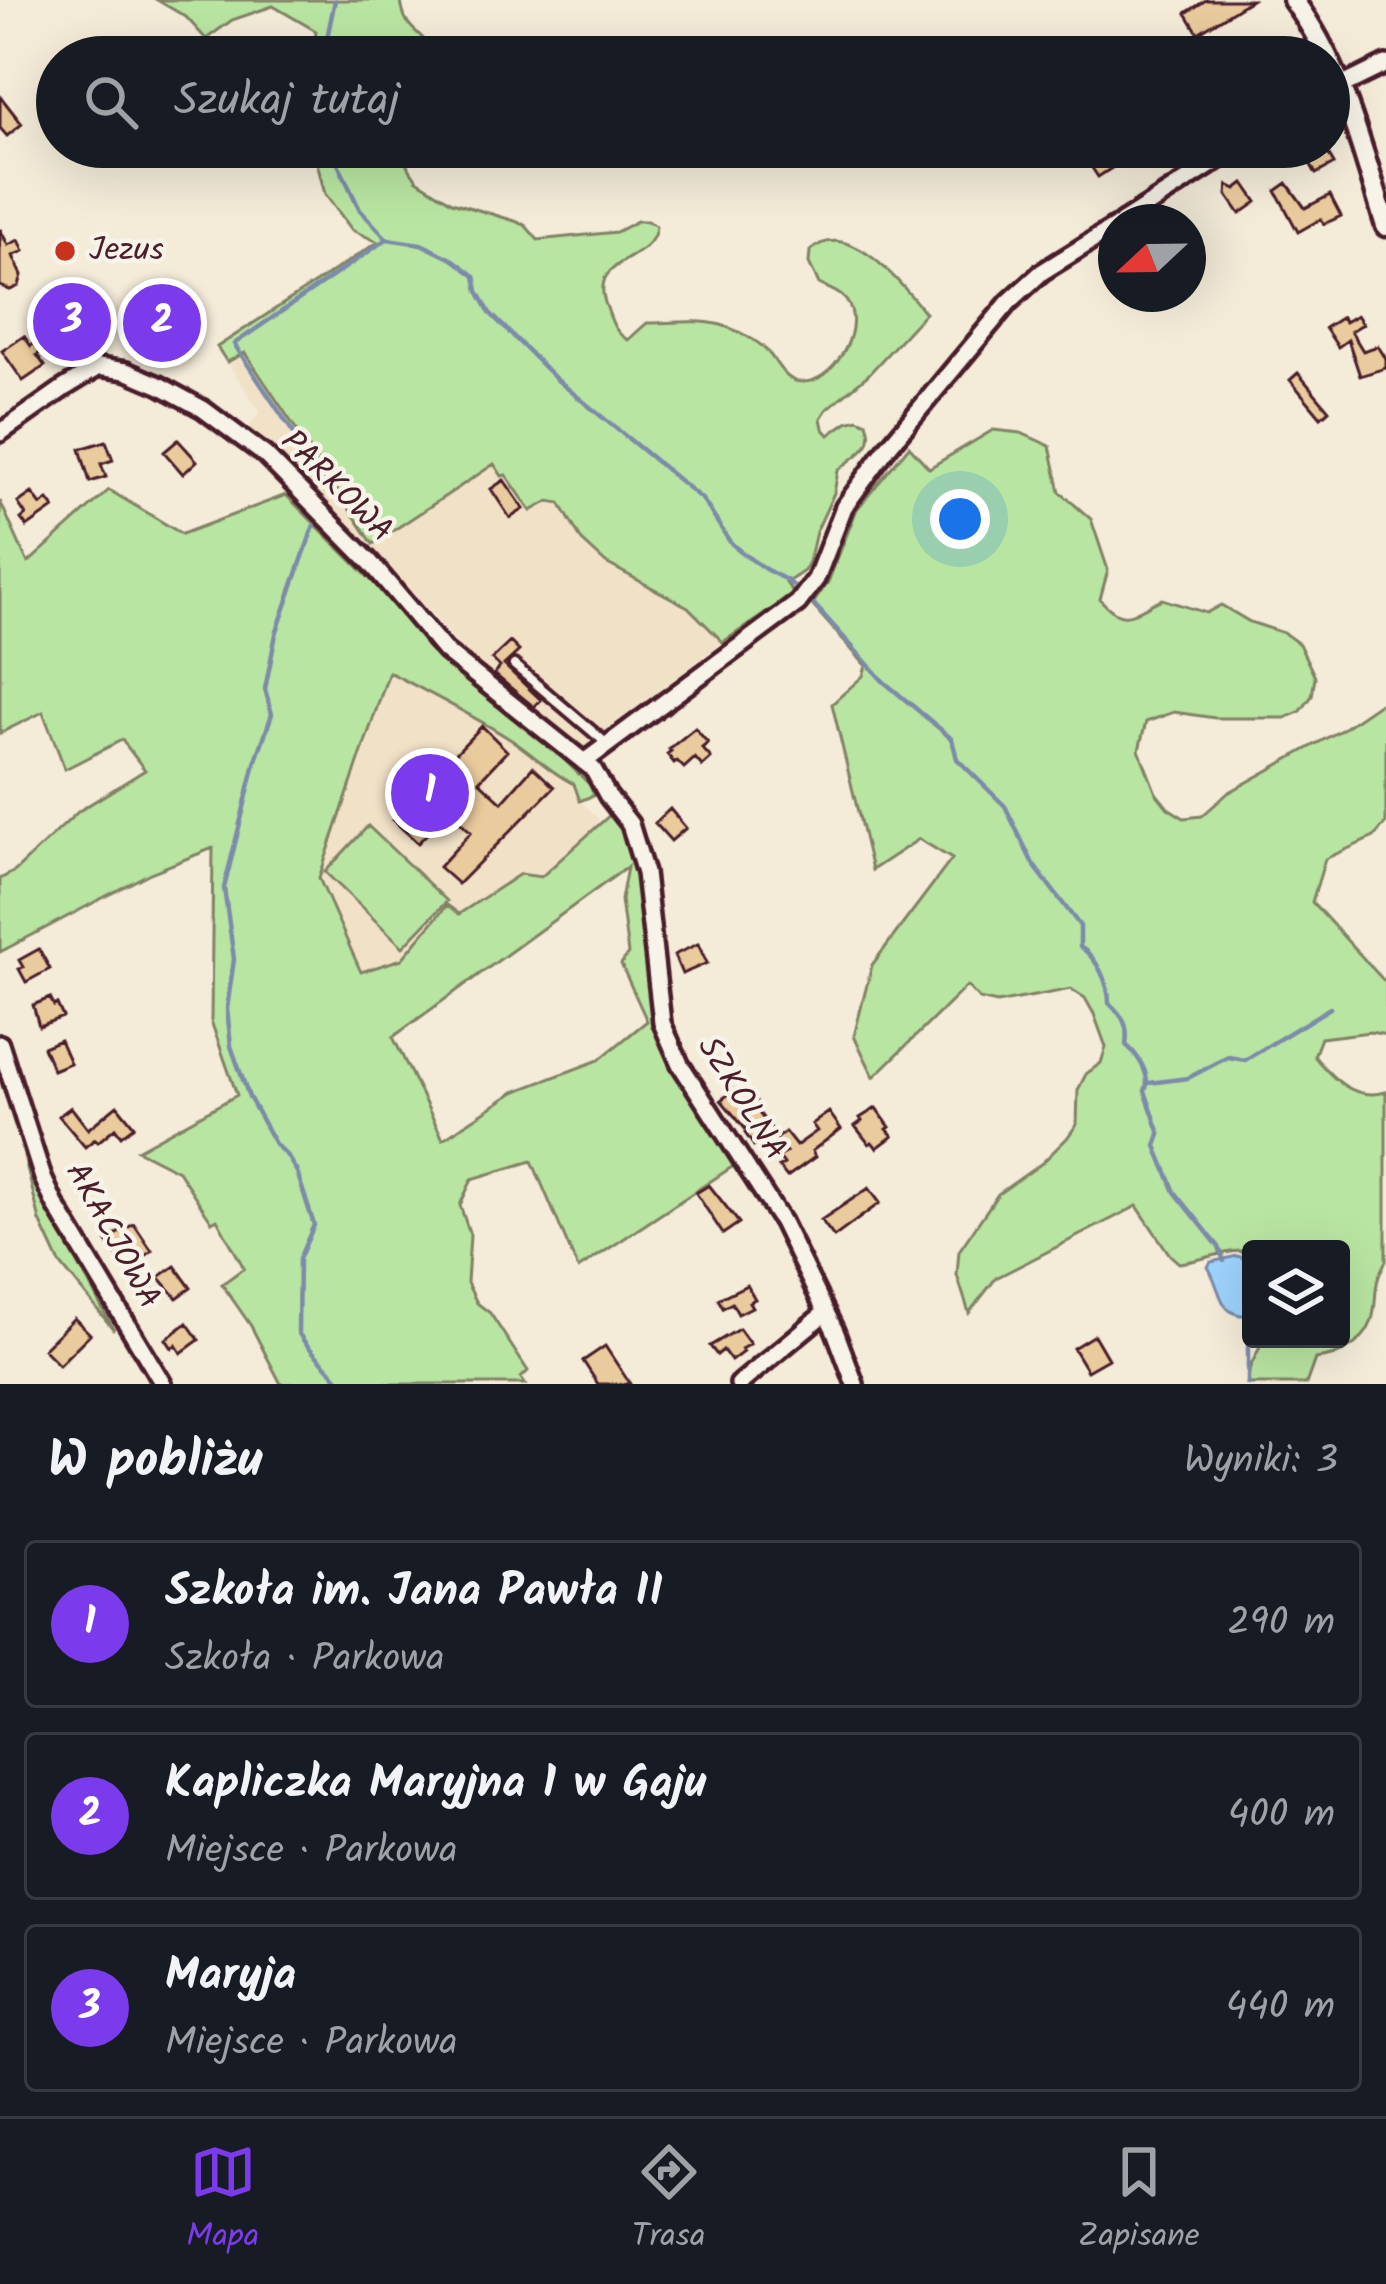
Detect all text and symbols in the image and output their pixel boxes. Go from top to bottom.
search box [36,36,1350,168]
text: Szukaj tutaj [174,66,400,138]
icon: search [78,69,144,135]
north arrow [1098,204,1206,312]
place label: Jezus [89,225,164,278]
marker: Jezus [52,238,78,264]
pin: 3 [33,277,111,367]
pin: 2 [123,278,201,368]
street label: PARKOWA [267,418,405,556]
your location [930,489,990,549]
pin: 1 [391,748,469,838]
street label: SZKOLNA [682,1026,800,1172]
street label: AKACJOWA [50,1153,174,1319]
map controls [1242,1240,1350,1348]
button: layers [1242,1240,1350,1348]
text: W pobliżu [48,1422,262,1503]
text: Wyniki: 3 [1184,1431,1338,1493]
text: Szkoła im. Jana Pawła II [165,1557,663,1629]
text: 1 [84,1593,96,1655]
text: 290 m [1227,1593,1335,1655]
text: Szkoła · Parkowa [165,1629,445,1691]
text: Kapliczka Maryjna 1 w Gaju [165,1749,706,1821]
text: 2 [79,1785,101,1847]
text: 400 m [1228,1785,1335,1847]
text: Miejsce · Parkowa [165,1821,457,1883]
text: Maryja [165,1941,296,2013]
text: 3 [79,1977,101,2039]
text: 440 m [1226,1977,1335,2039]
text: Miejsce · Parkowa [165,2013,457,2075]
tab: Mapa [186,2139,259,2264]
tab: Trasa [632,2139,705,2264]
tab: Zapisane [1078,2139,1200,2264]

